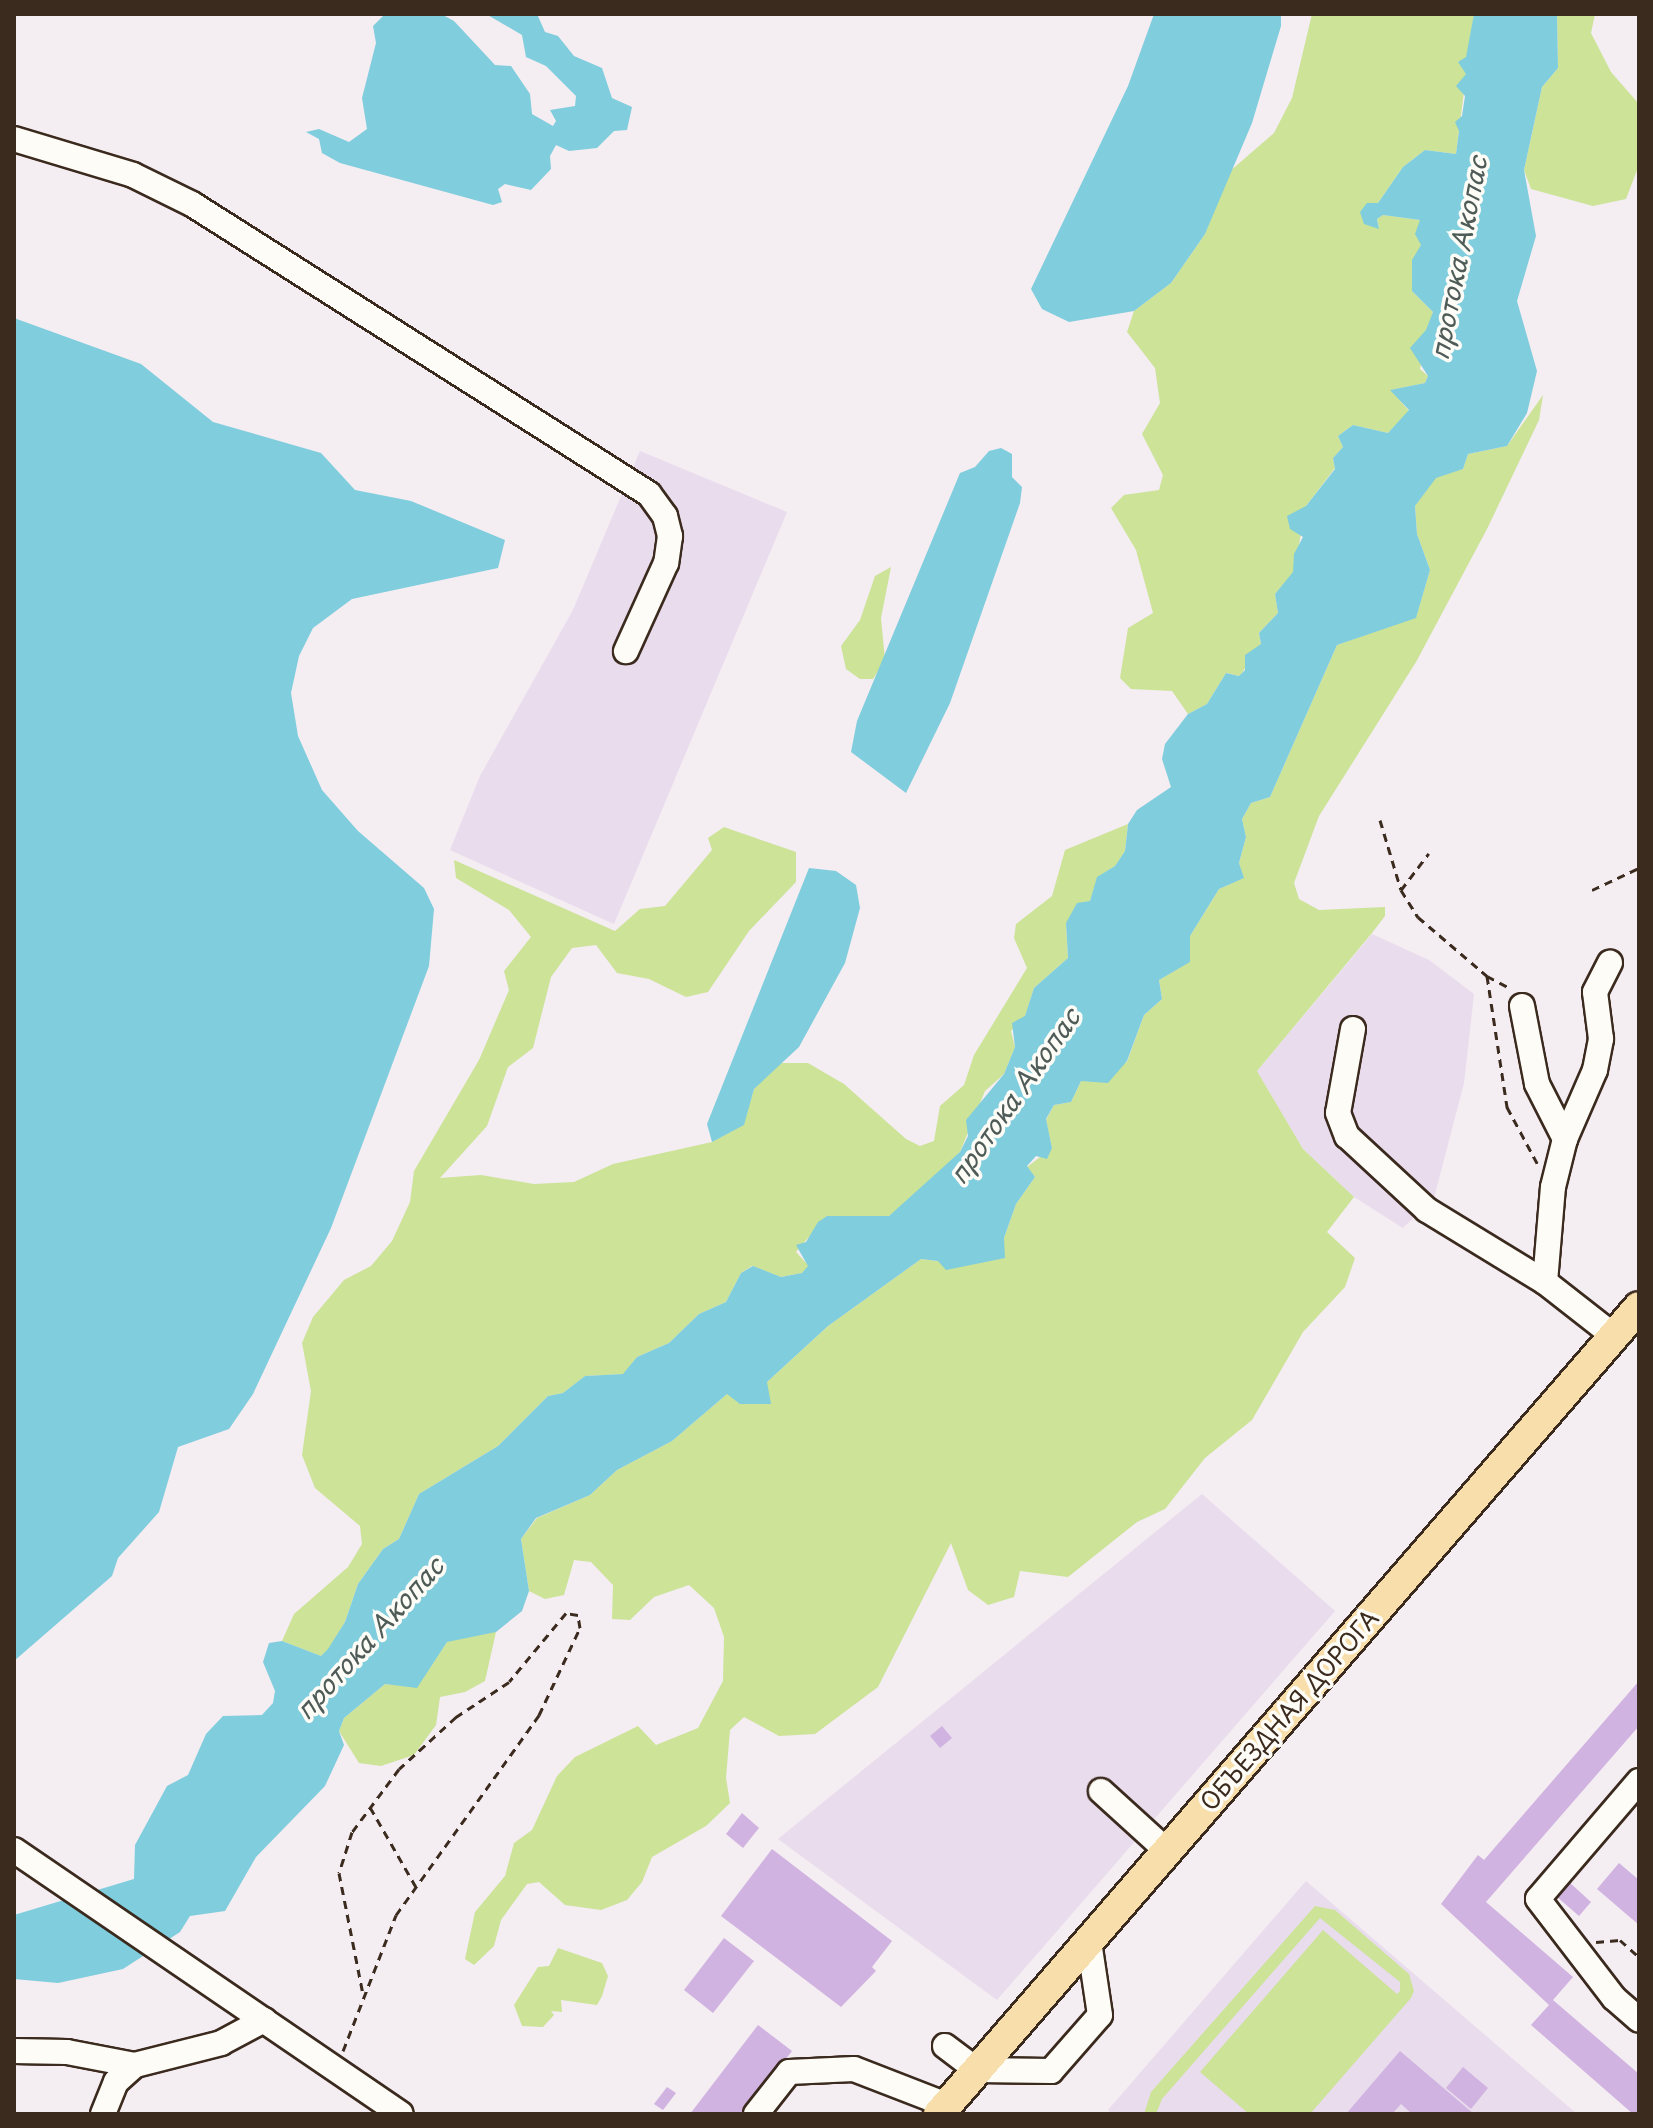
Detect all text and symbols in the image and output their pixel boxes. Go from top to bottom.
water label: протока Акопас [1423,153,1493,363]
water label: протока Акопас [941,1002,1087,1190]
water label: протока Акопас [288,1550,450,1726]
street label: ОБЪЕЗДНАЯ ДОРОГА [1193,1603,1385,1817]

